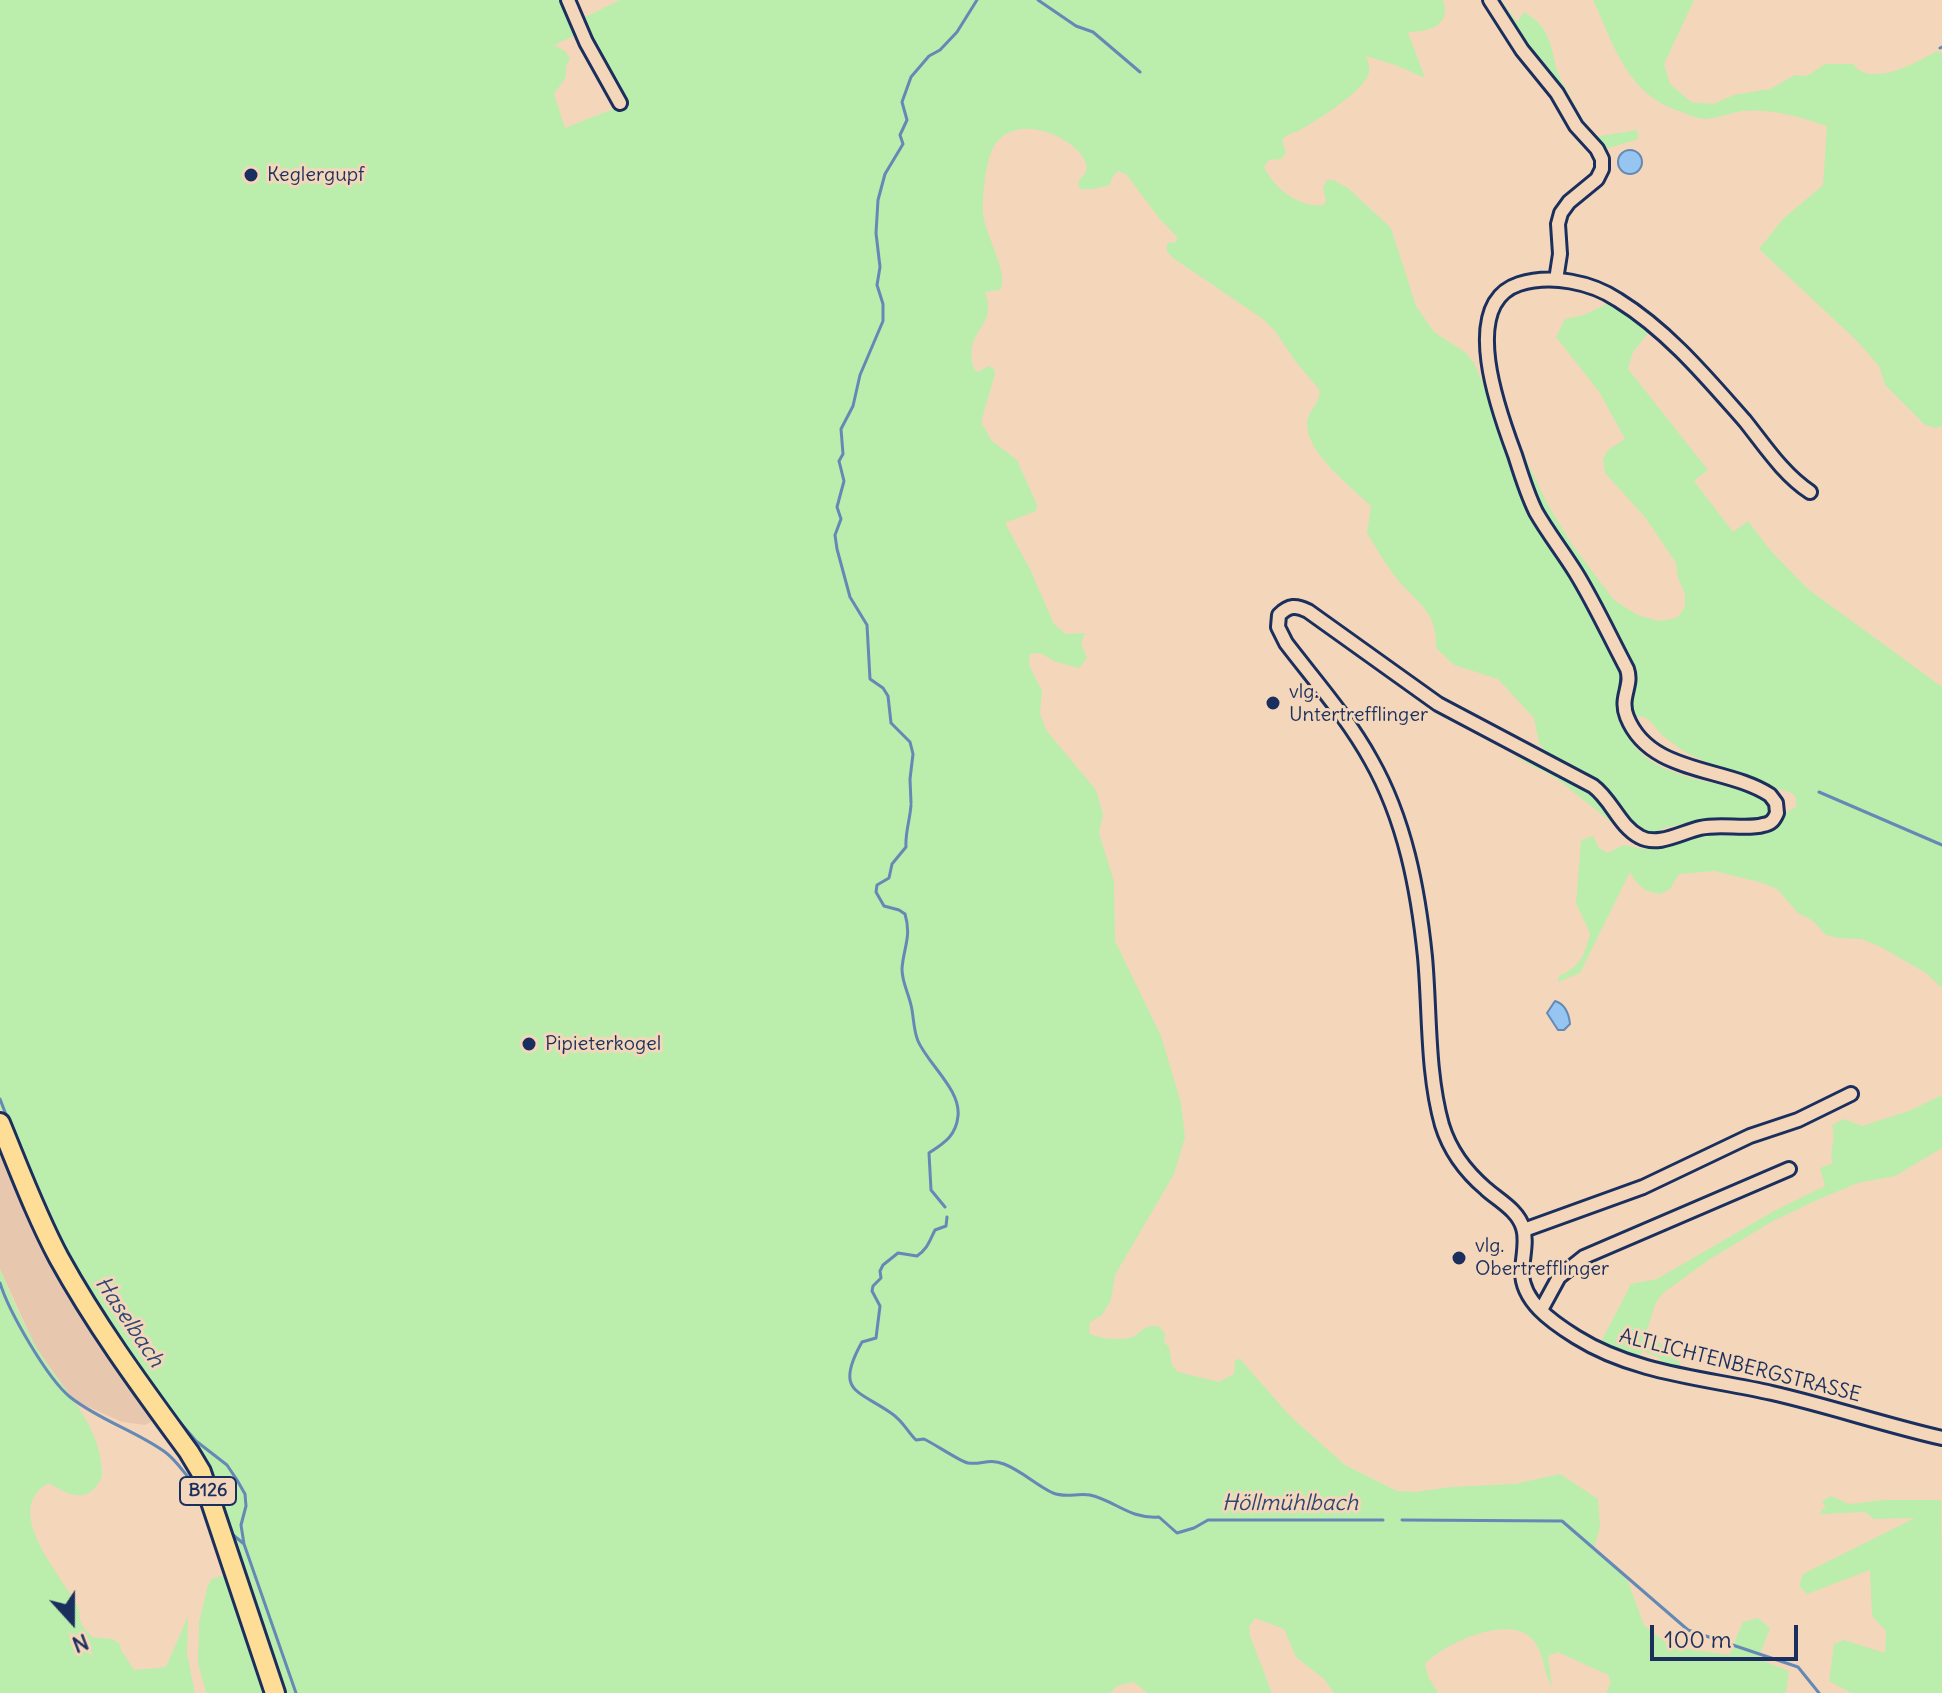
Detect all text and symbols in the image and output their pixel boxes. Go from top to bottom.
place label: Keglergupf [267,163,365,187]
marker: Keglergupf [242,166,260,184]
place label: vlg. Untertrefflinger [1289,680,1428,727]
marker: vlg. Untertrefflinger [1264,694,1282,712]
place label: Pipieterkogel [545,1032,661,1056]
marker: Pipieterkogel [520,1035,538,1053]
place label: vlg. Obertrefflinger [1475,1234,1609,1281]
marker: vlg. Obertrefflinger [1450,1249,1468,1267]
water label: Haselbach [89,1272,169,1372]
street label: ALTLICHTENBERGSTRASSE [1617,1324,1863,1408]
road number: B126 [180,1477,236,1505]
water label: Höllmühlbach [1222,1491,1358,1517]
north arrow [32,1581,112,1661]
scale bar [1654,1609,1802,1659]
text: 100 m [1664,1624,1732,1654]
text: N [68,1628,93,1659]

